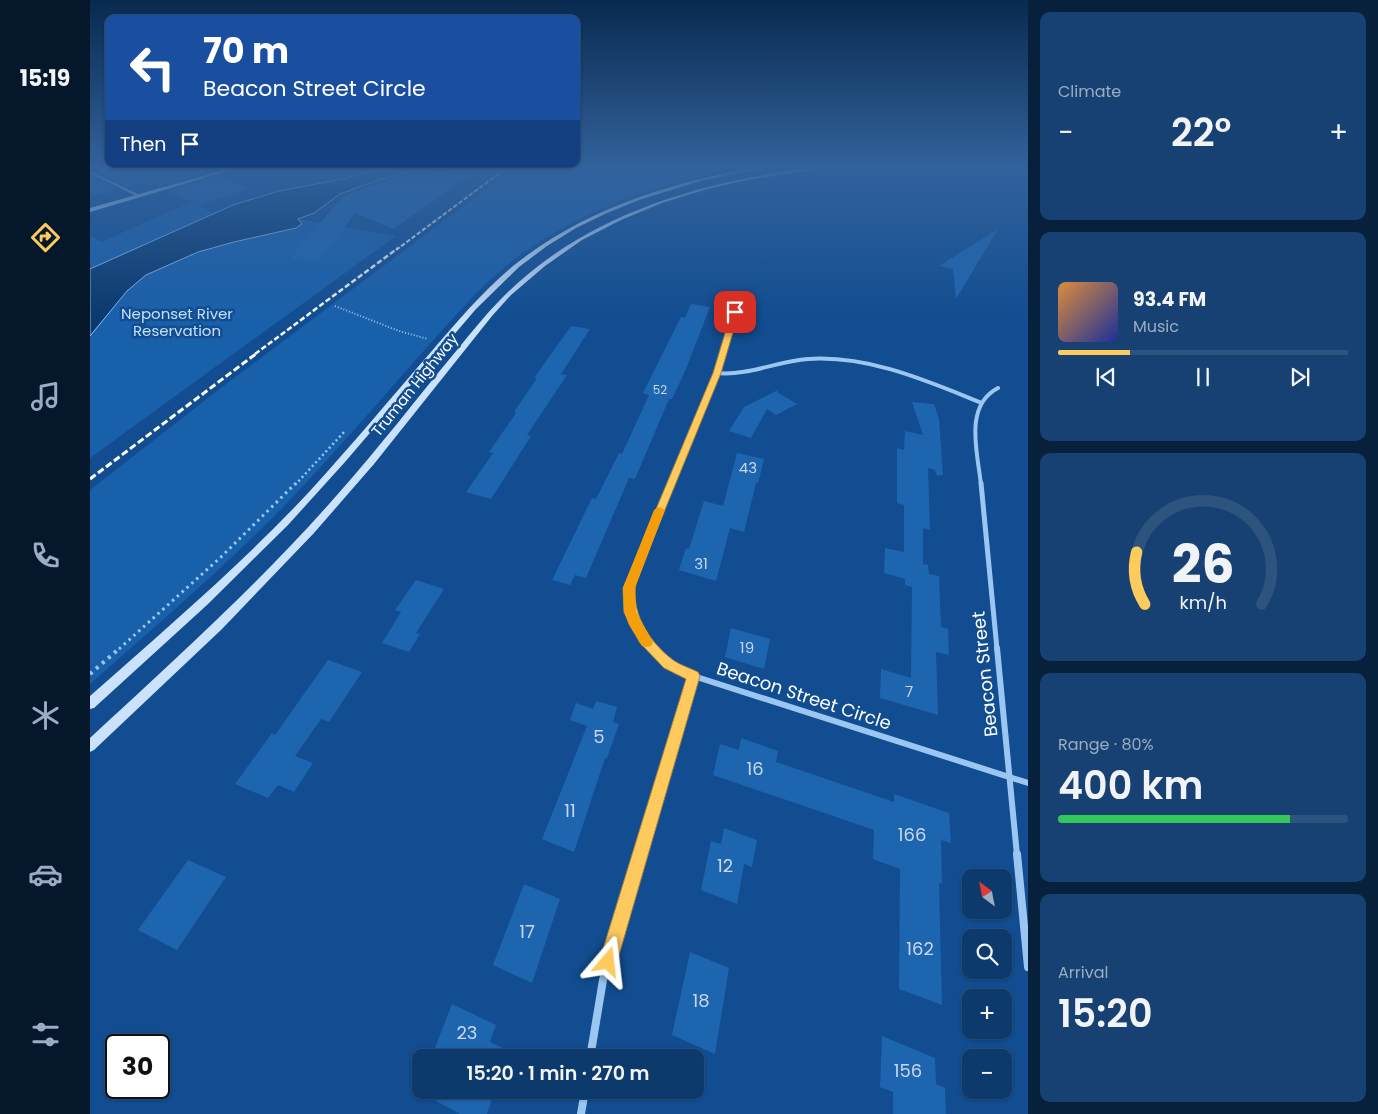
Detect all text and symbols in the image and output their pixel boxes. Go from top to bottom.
text: 70 m [203,26,289,75]
icon: left [120,35,185,100]
text: 15:19 [20,63,70,94]
text: Beacon Street Circle [203,73,426,104]
text: Climate [1058,80,1121,103]
text: 22° [1171,106,1231,159]
text: − [1058,113,1073,152]
text: + [1329,113,1348,152]
icon: arrive [176,130,204,158]
text: Then [120,131,166,158]
icon: directions [28,220,63,255]
text: 93.4 FM [1133,286,1206,313]
pin [714,291,756,333]
icon: arrive [721,298,749,326]
park label: Neponset River Reservation [121,303,233,341]
text: Music [1133,315,1179,338]
street label: Truman Highway [366,328,463,441]
icon: previous [1092,363,1120,391]
icon: pause [1189,363,1217,391]
icon: next [1286,363,1314,391]
icon: music [28,379,63,414]
house number: 52 [653,381,667,398]
house number: 43 [739,457,757,478]
text: 26 [1172,528,1234,601]
icon: phone [28,538,63,573]
house number: 31 [694,553,708,574]
text: km/h [1179,590,1227,615]
street label: Beacon Street [965,610,1004,738]
house number: 19 [740,637,754,658]
street label: Beacon Street Circle [714,655,895,736]
house number: 7 [905,681,913,702]
icon: climate [28,698,63,733]
house number: 5 [593,724,605,749]
text: Range · 80% [1058,733,1154,756]
house number: 16 [746,756,764,781]
text: 400 km [1058,759,1203,812]
house number: 11 [564,798,576,823]
house number: 166 [898,822,926,847]
house number: 12 [717,853,733,878]
icon: car [28,857,63,892]
north arrow [962,869,1012,919]
map controls [962,869,1012,1099]
house number: 17 [519,919,535,944]
button: search [962,929,1012,979]
position arrow [581,935,633,987]
house number: 162 [906,936,934,961]
text: Arrival [1058,961,1108,984]
text: 15:20 [1058,987,1153,1040]
house number: 18 [692,988,710,1013]
button: + [962,989,1012,1039]
icon: filters [28,1017,63,1052]
house number: 23 [457,1020,477,1045]
speed limit sign: 30 [105,1034,170,1099]
button: − [962,1049,1012,1099]
house number: 156 [894,1058,922,1083]
text: 15:20 · 1 min · 270 m [467,1060,649,1087]

